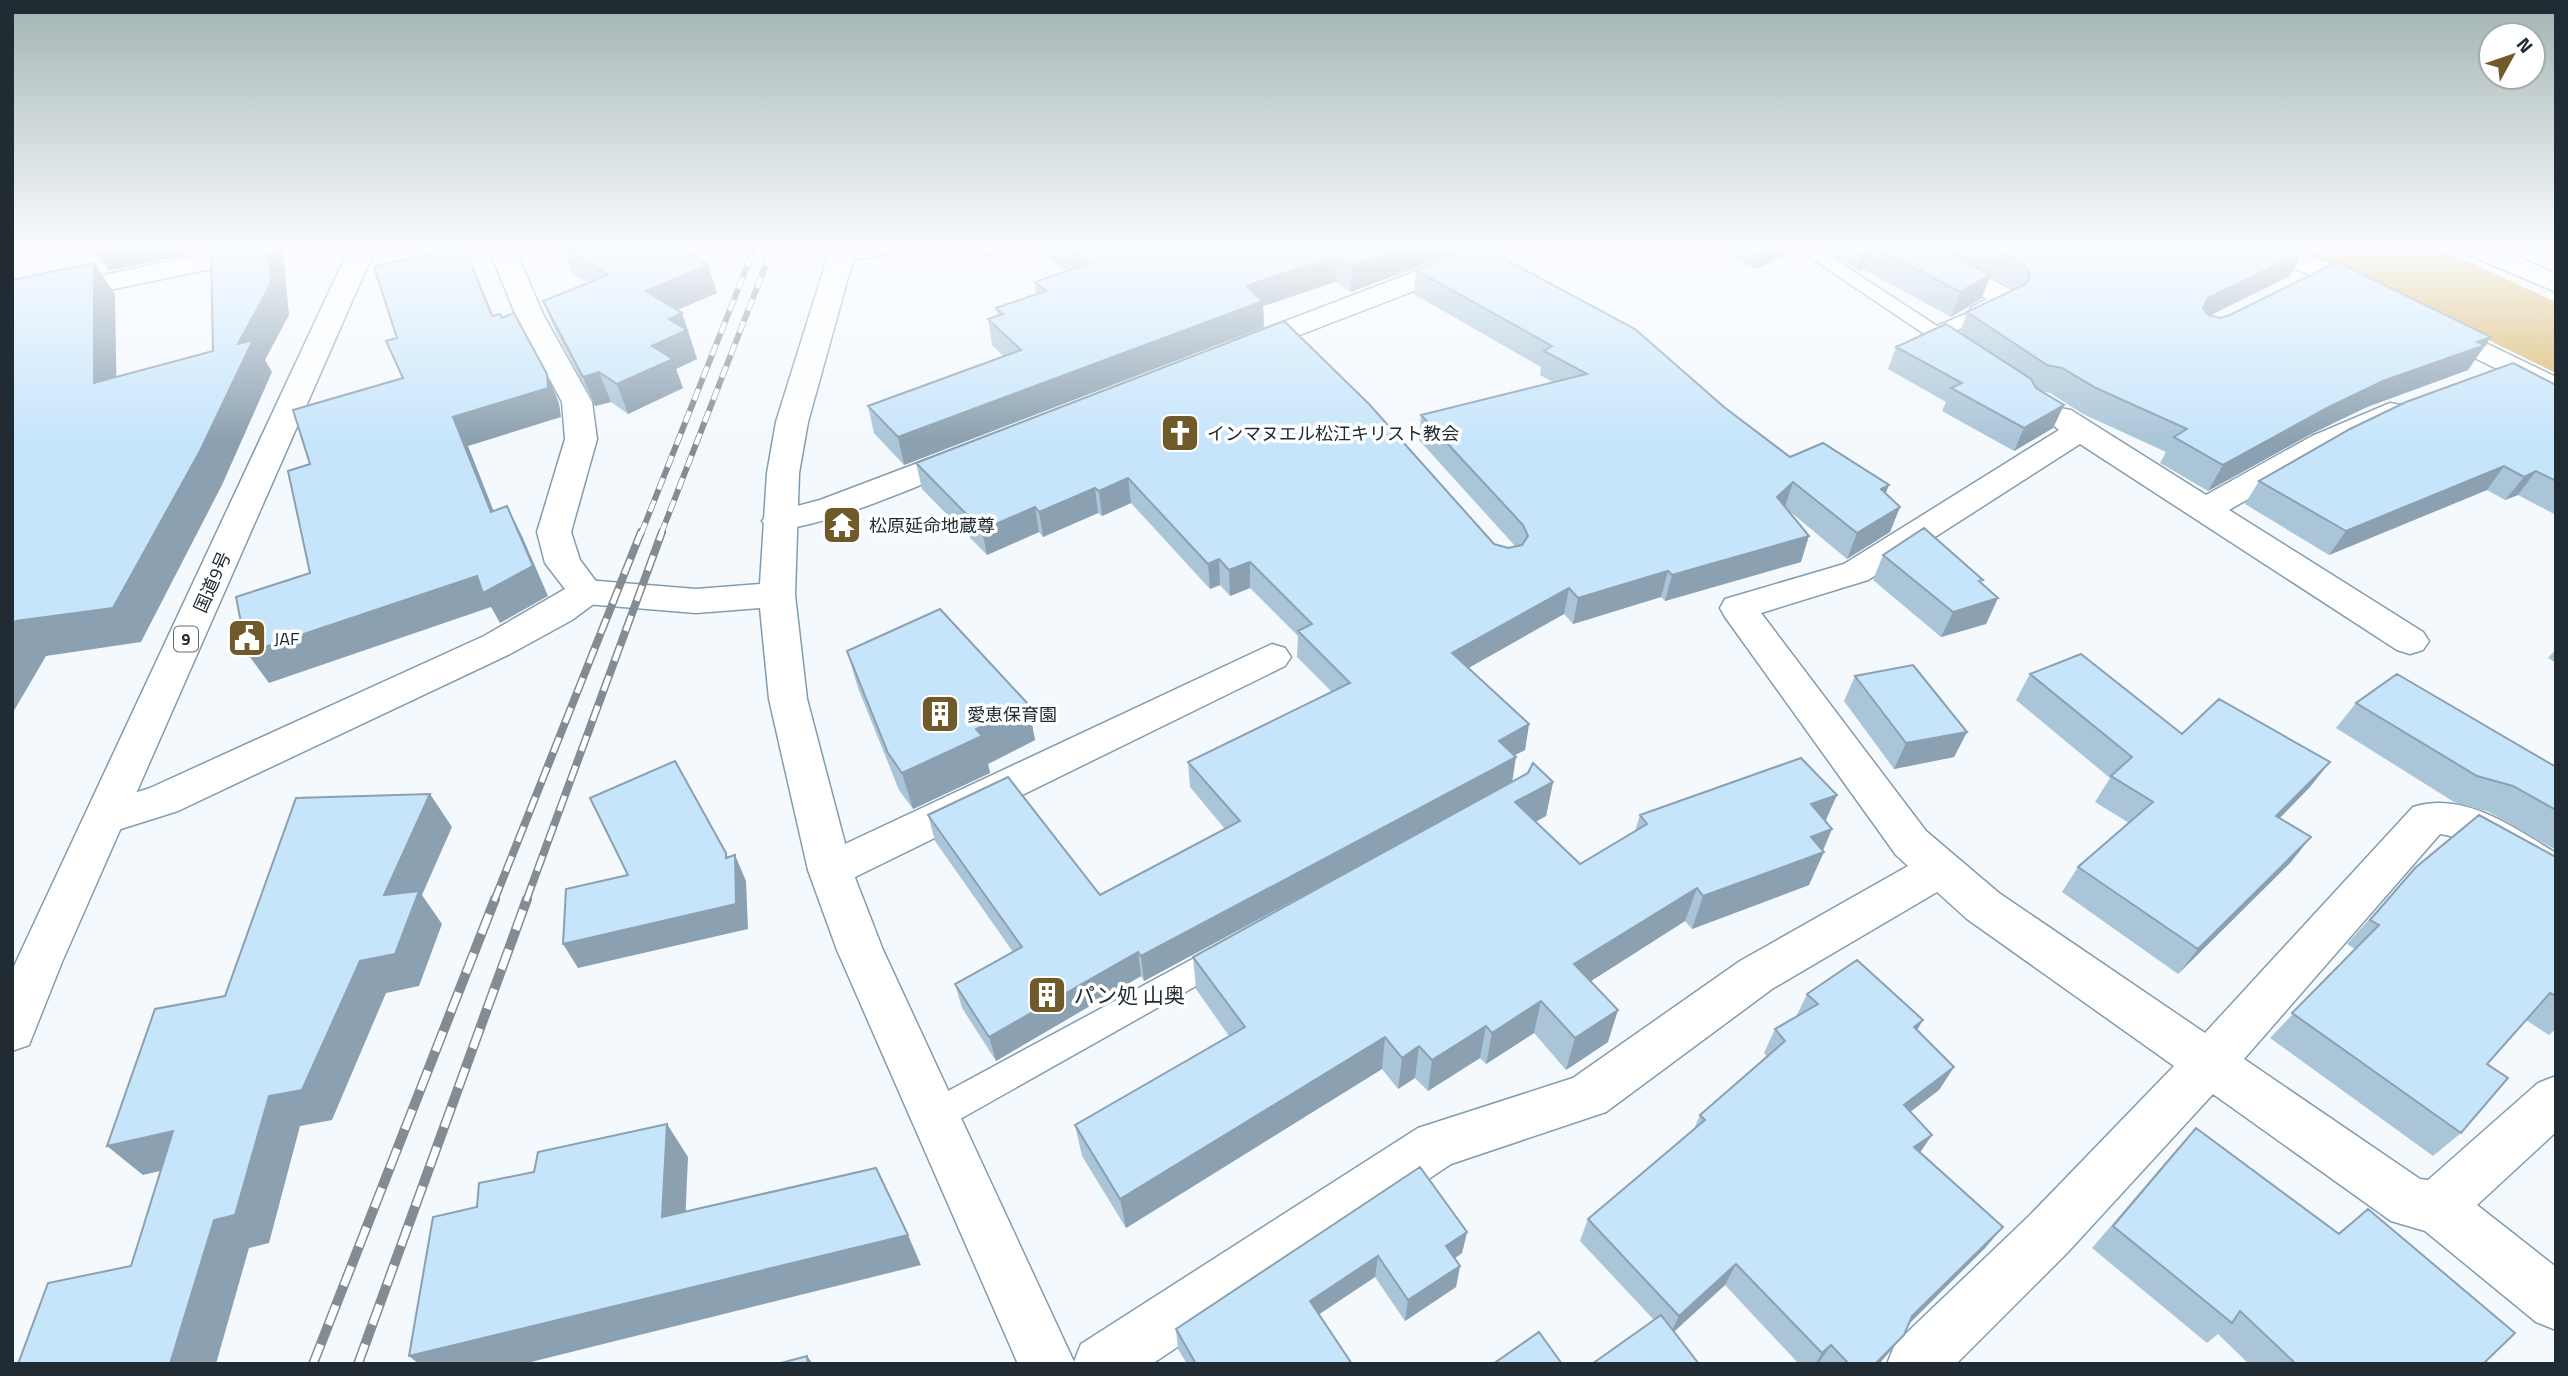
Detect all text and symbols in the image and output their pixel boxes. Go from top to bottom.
north arrow [2477,21,2547,91]
text: N [2510,30,2541,59]
church icon: インマヌエル松江キリスト教会 [1159,412,1201,454]
place label: インマヌエル松江キリスト教会 [1207,420,1459,447]
temple icon: 松原延命地蔵尊 [821,504,863,546]
place label: 松原延命地蔵尊 [869,512,995,539]
street label: 国道9号 [187,547,237,617]
public building icon: JAF [226,617,268,659]
place label: JAF [274,625,299,652]
road number: 9 [174,626,198,652]
building icon: 愛恵保育園 [919,693,961,735]
place label: 愛恵保育園 [967,701,1057,728]
building icon: パン処 山奥 [1026,974,1068,1016]
place label: パン処 山奥 [1074,979,1185,1011]

